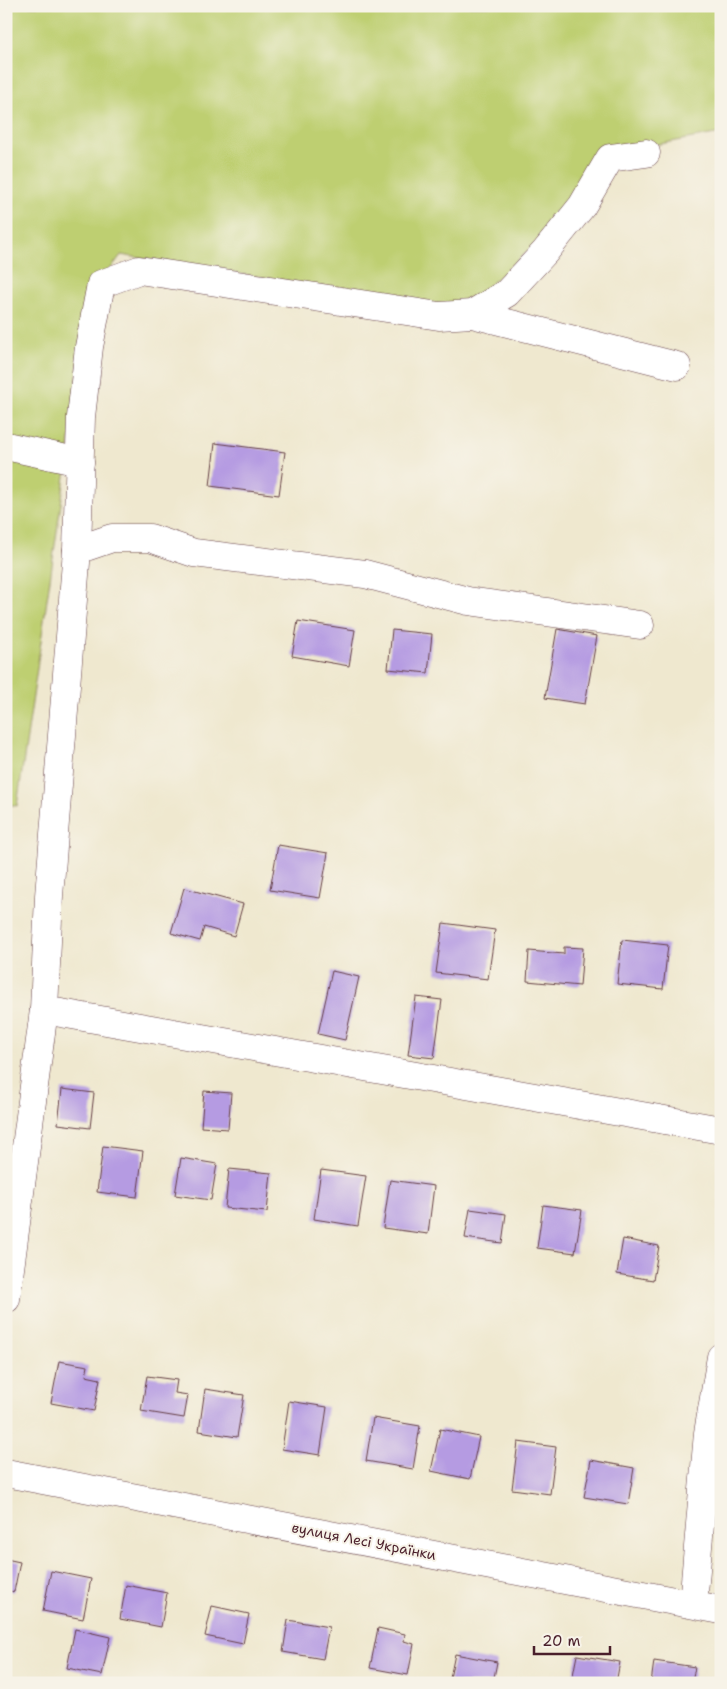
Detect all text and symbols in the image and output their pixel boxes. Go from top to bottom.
street label: вулиця Лесі Українки [290,1518,438,1564]
scale bar [534,1624,611,1656]
text: 20 m [542,1631,581,1651]

